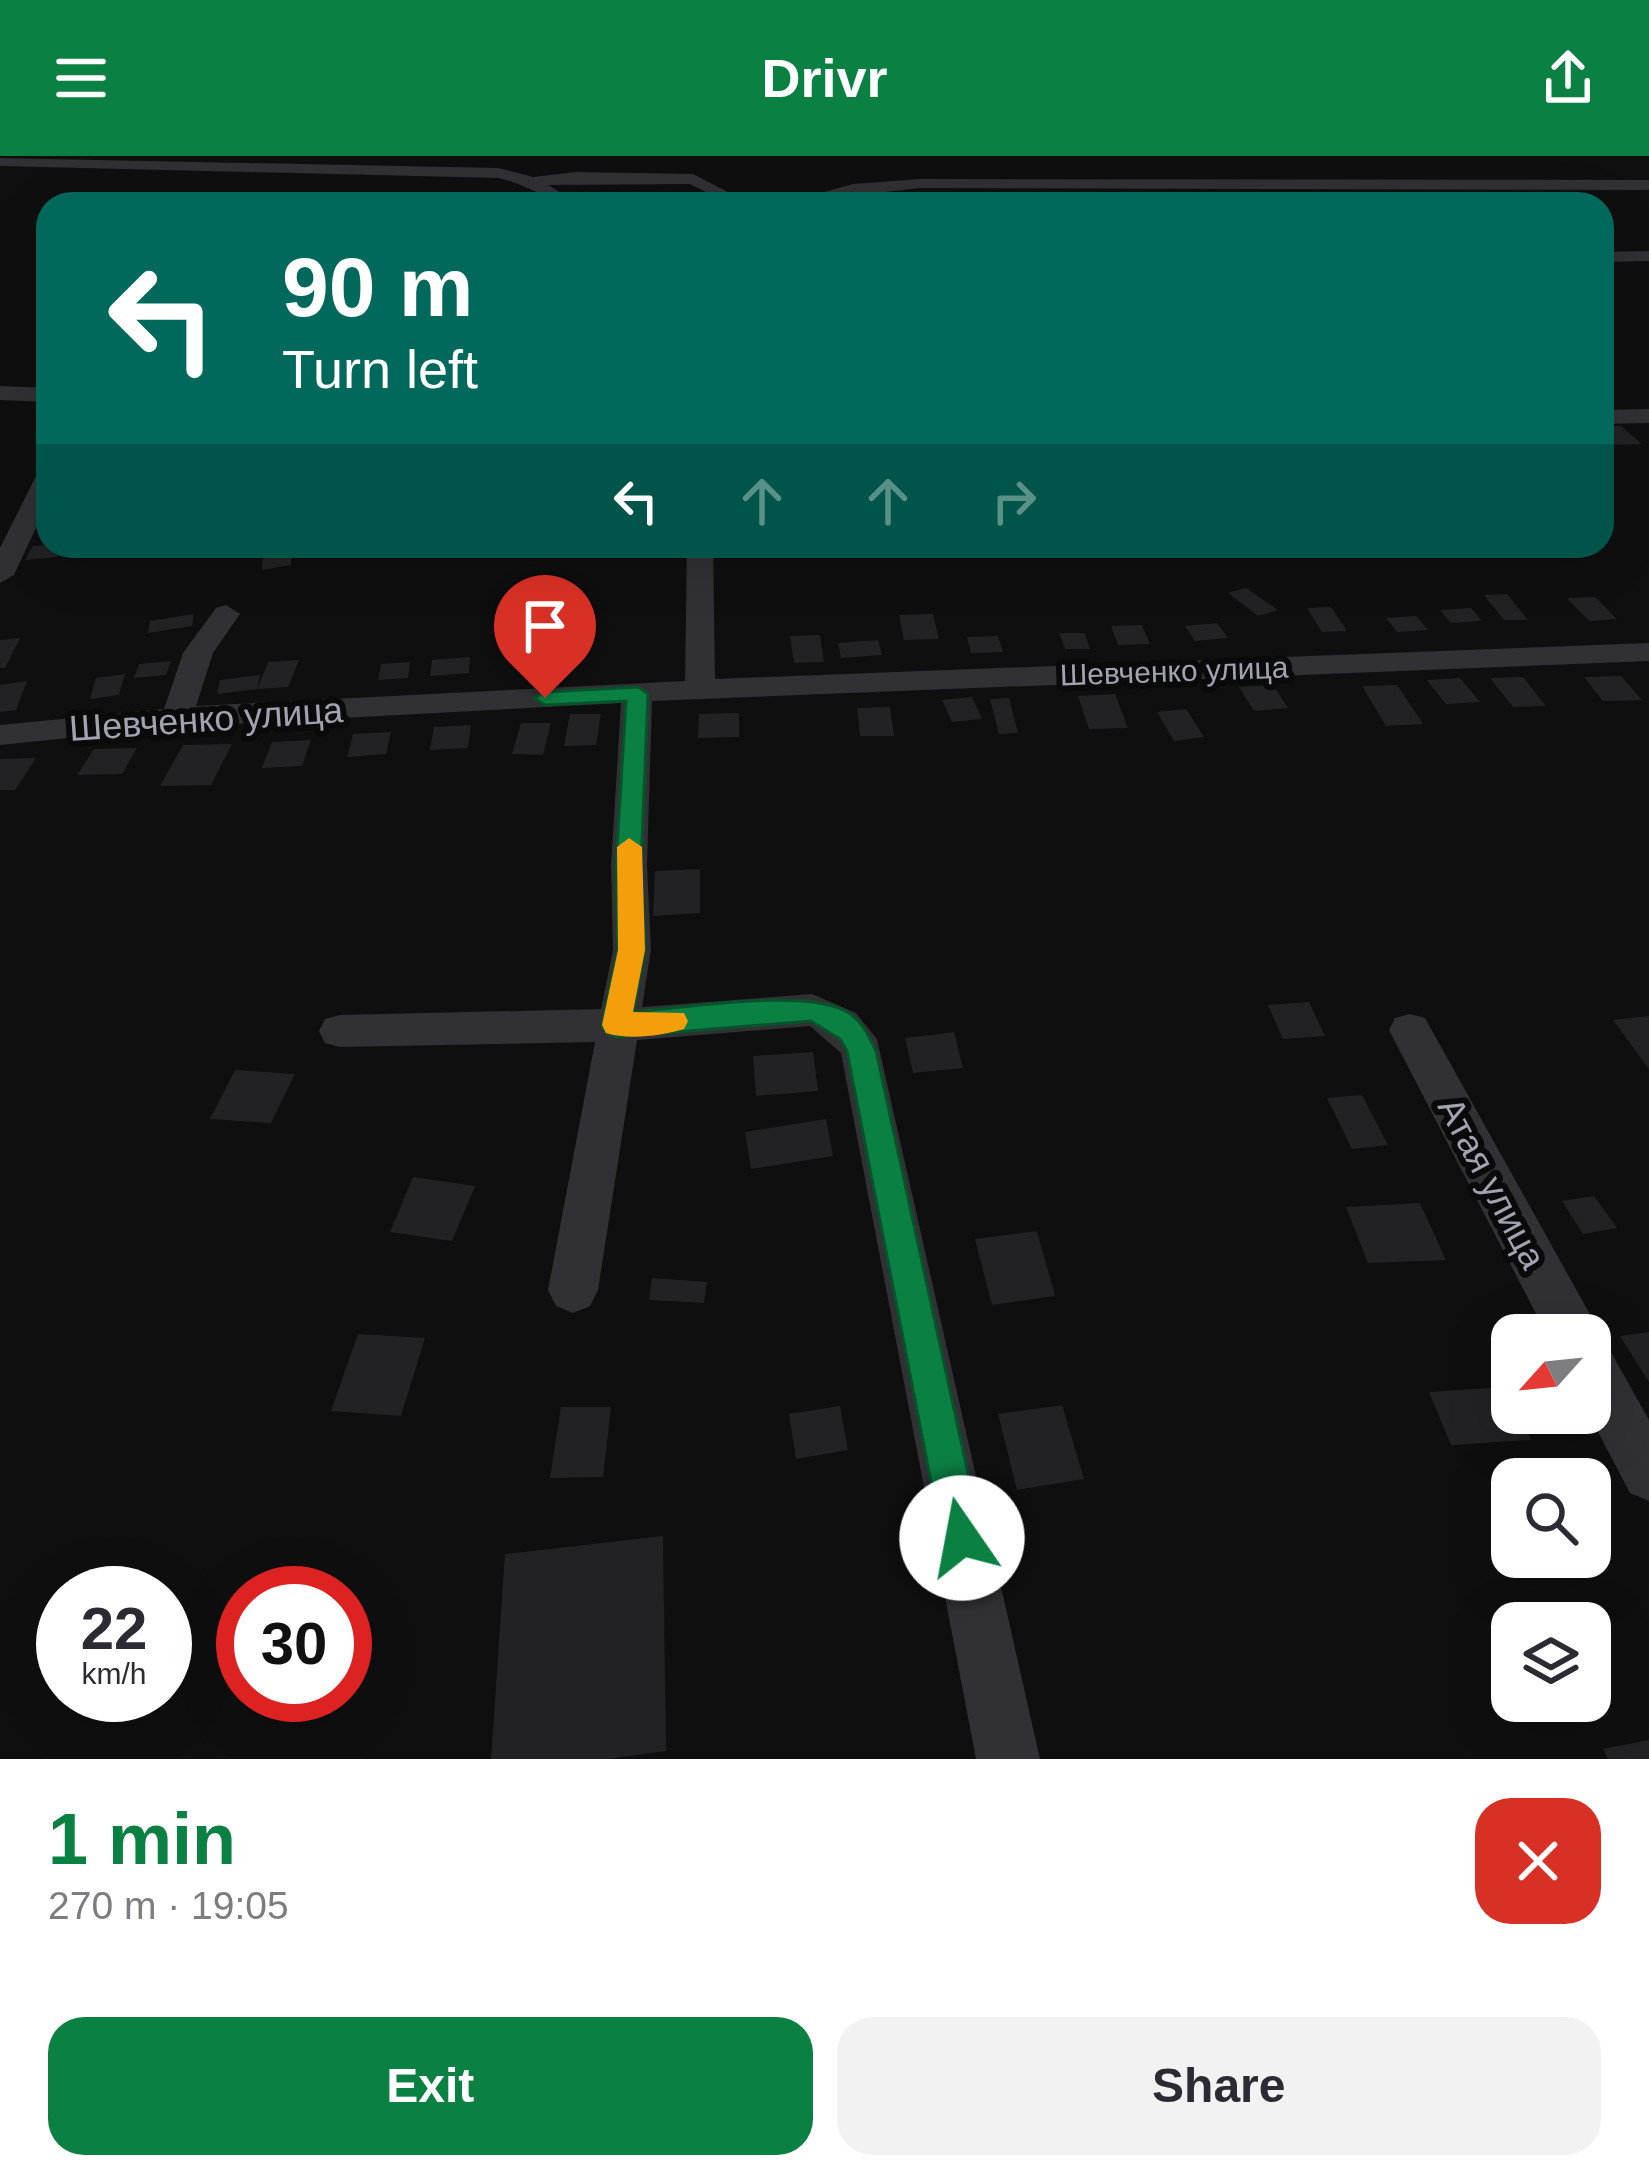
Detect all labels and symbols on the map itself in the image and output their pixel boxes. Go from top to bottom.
pin [494,575,596,698]
street label: Шевченко улица [1059,651,1289,691]
street label: Шевченко улица [68,689,345,749]
street label: Атая улица [1430,1090,1555,1276]
north arrow [1491,1314,1611,1434]
position arrow [899,1475,1025,1601]
speed limit sign: 30 [216,1566,372,1722]

